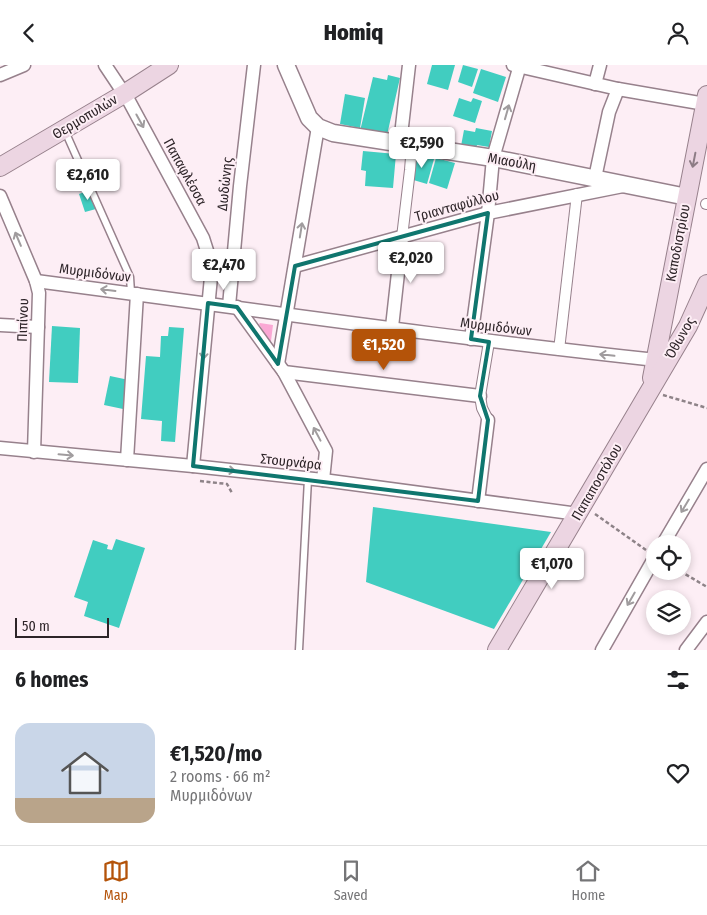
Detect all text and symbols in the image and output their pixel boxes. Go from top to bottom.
icon: back [15,19,43,47]
text: Homiq [324,19,383,46]
icon: person [664,19,692,47]
street label: Θερμοπυλών [49,91,121,143]
one-way arrow [502,104,512,120]
one-way arrow [135,114,145,129]
pin: €2,590 [381,127,463,169]
text: €2,590 [400,133,444,152]
street label: Παπαφλέσσα [160,136,210,208]
street label: Μιαούλη [486,149,538,175]
one-way arrow [689,152,699,168]
street label: Δωδώνης [214,156,236,212]
pin: €2,610 [47,159,129,201]
text: €2,610 [67,165,109,184]
street label: Τριανταφύλλου [413,187,501,225]
street label: Καποδιστρίου [662,203,694,283]
one-way arrow [296,222,306,238]
one-way arrow [13,232,23,247]
pin: €2,020 [370,241,452,284]
text: €2,020 [389,248,433,267]
pin: €2,470 [183,249,265,291]
text: €2,470 [203,255,245,274]
street label: Μυρμιδόνων [58,260,132,286]
one-way arrow [100,285,116,295]
street label: Πιπίνου [14,298,32,342]
street label: Μυρμιδόνων [459,314,533,340]
street label: Όθωνος [661,314,699,362]
pin: €1,520 [343,329,425,371]
text: €1,520 [363,335,405,354]
one-way arrow [199,343,208,359]
one-way arrow [600,350,616,360]
one-way arrow [312,427,321,442]
street label: Παπαποστόλου [568,440,626,524]
one-way arrow [58,450,74,459]
street label: Στουρνάρα [260,450,322,474]
one-way arrow [219,465,235,475]
one-way arrow [679,499,689,513]
map controls [646,535,691,635]
button: locate [646,535,691,580]
pin: €1,070 [511,547,593,590]
text: €1,070 [531,554,573,573]
button: layers [646,590,691,635]
one-way arrow [626,591,635,606]
scale bar [15,615,109,638]
text: 50 m [22,618,50,635]
icon: filters [664,666,692,694]
text: 6 homes [15,667,88,693]
text: €1,520/mo [170,741,262,767]
icon: home [55,743,115,803]
icon: heart [664,759,692,787]
text: 2 rooms · 66 m² [170,767,270,786]
text: Μυρμιδόνων [170,786,252,805]
tab: Map [102,857,130,904]
tab: Saved [334,857,368,904]
tab: Home [572,857,605,904]

